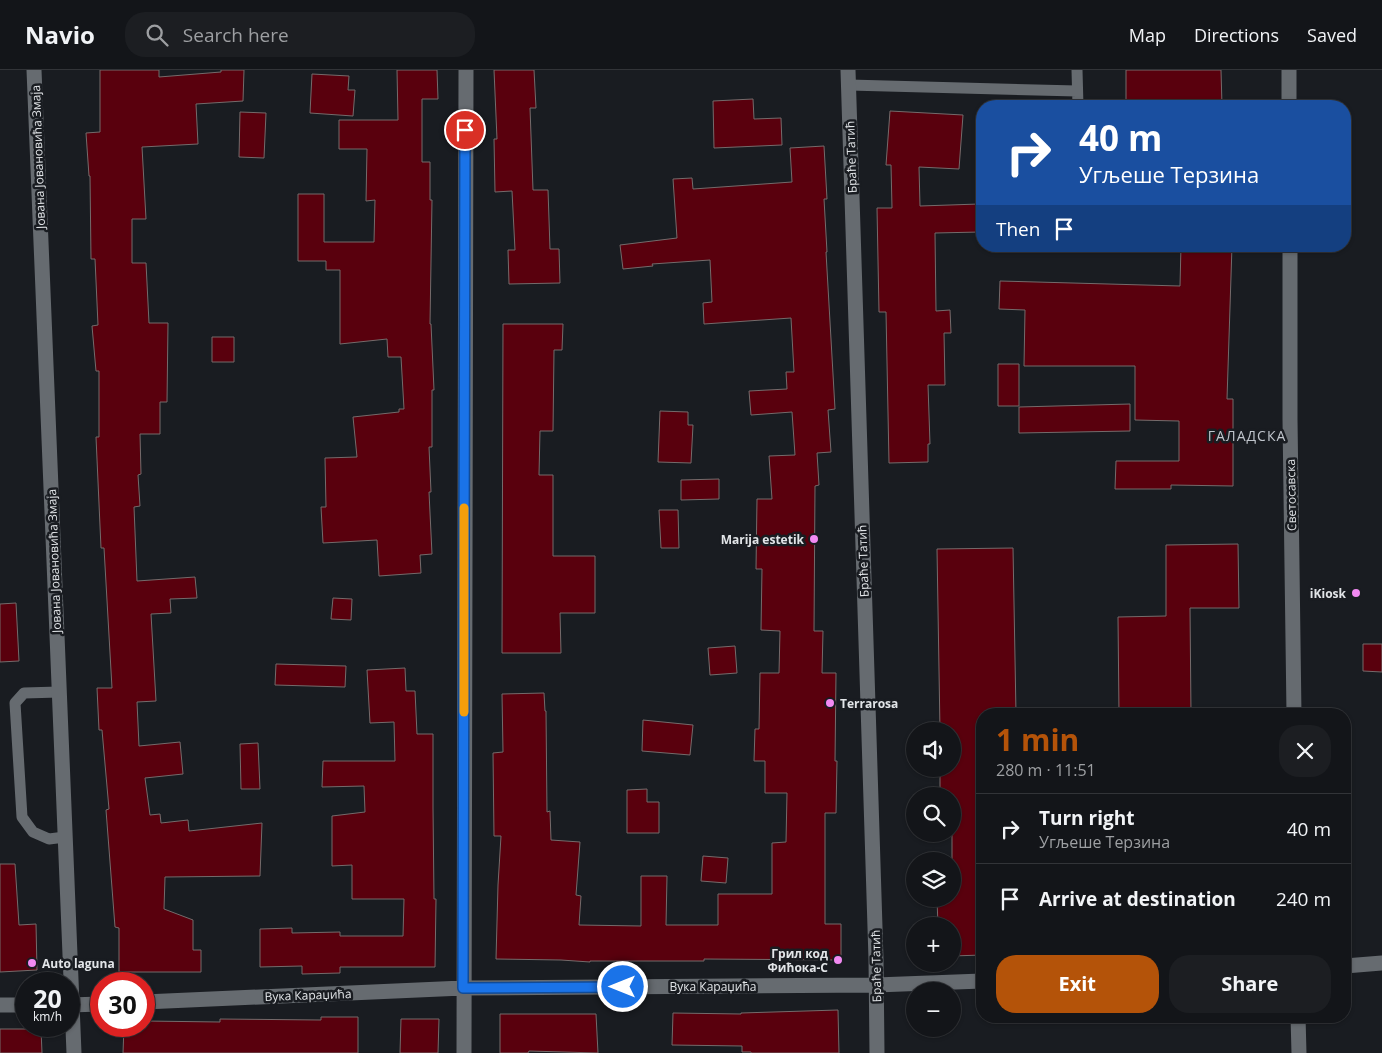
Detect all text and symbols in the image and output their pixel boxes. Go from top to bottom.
search box [125,12,475,57]
text: Navio [25,18,95,51]
icon: search [143,21,171,49]
text: Search here [183,22,289,48]
text: Map [1129,23,1166,47]
text: Directions [1194,23,1279,47]
text: Saved [1307,23,1357,47]
street label: Јована Јовановића Змаја [27,85,49,230]
pin [444,109,486,151]
text: 40 m [1079,114,1162,161]
icon: arrive [451,116,479,144]
street label: Браће Татић [841,120,861,194]
icon: right [996,120,1061,185]
text: Угљеше Терзина [1079,159,1259,189]
icon: arrive [1050,215,1078,243]
text: Then [996,216,1040,242]
district label: ГАЛАДСКА [1208,426,1286,445]
street label: Светосавска [1282,459,1300,531]
street label: Јована Јовановића Змаја [43,489,65,634]
street label: Браће Татић [853,524,873,598]
place label: Marija estetik [721,531,805,548]
marker: Marija estetik [808,533,820,545]
place label: iKiosk [1310,585,1347,602]
marker: iKiosk [1350,587,1362,599]
place label: Terrarosa [840,695,898,712]
marker: Terrarosa [824,697,836,709]
text: 1 min [996,719,1079,760]
map controls [906,722,961,1037]
button: sound [906,722,961,777]
button: close [1279,725,1331,777]
text: 280 m · 11:51 [996,759,1096,781]
button: search [906,787,961,842]
text: Turn right [1039,805,1134,831]
icon: right [996,815,1024,843]
text: 40 m [1287,816,1331,842]
text: Угљеше Терзина [1039,831,1170,853]
button: layers [906,852,961,907]
icon: arrive [996,885,1024,913]
text: Arrive at destination [1039,886,1236,912]
text: 240 m [1276,886,1331,912]
button: + [906,917,961,972]
street label: Браће Татић [867,930,885,1002]
place label: Грил код Фићока-С [768,945,828,976]
marker: Грил код Фићока-С [832,954,844,966]
place label: Auto laguna [42,955,115,972]
button: Exit [996,955,1159,1013]
button: Share [1169,955,1331,1013]
marker: Auto laguna [26,957,38,969]
position arrow [596,960,648,1012]
speed limit sign: 30 [90,972,155,1037]
street label: Вука Караџића [670,978,756,995]
text: 20 [33,981,62,1015]
button: − [906,982,961,1037]
street label: Вука Караџића [264,985,352,1005]
text: km/h [33,1008,62,1025]

